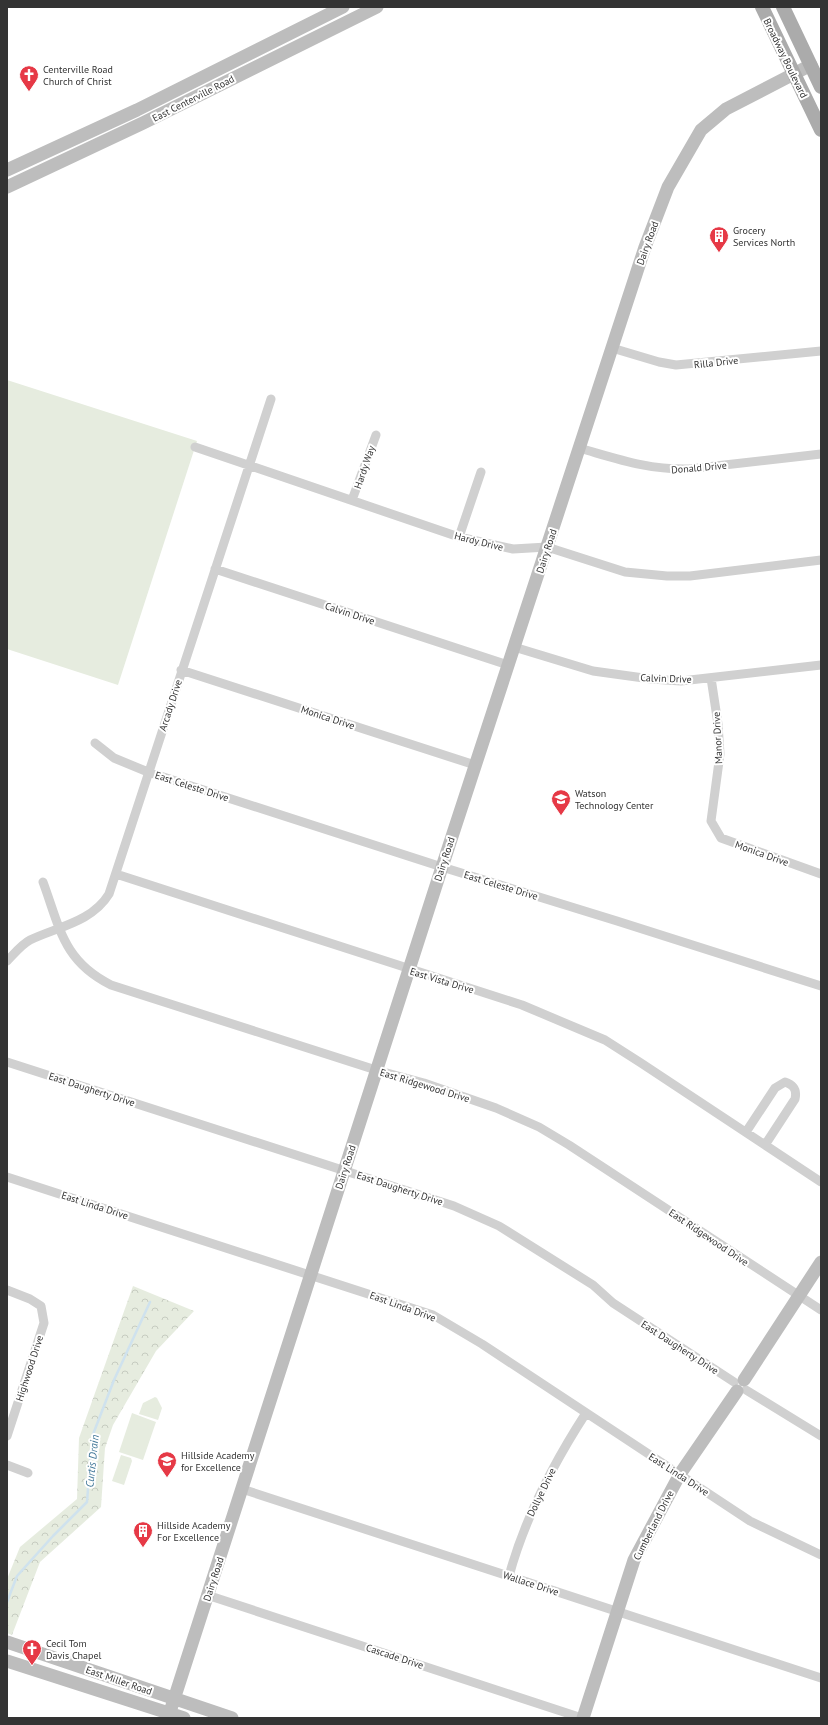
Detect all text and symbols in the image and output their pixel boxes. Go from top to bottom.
street label: Broadway Boulevard [761,16,810,100]
place label: Centerville Road Church of Christ [43,63,113,88]
church icon: Centerville Road Church of Christ [18,64,40,92]
street label: East Centerville Road [150,72,237,125]
street label: Dairy Road [634,219,661,267]
place label: Grocery Services North [733,224,795,249]
building icon: Grocery Services North [708,225,730,253]
street label: Rilla Drive [693,354,739,371]
street label: Hardy Way [351,444,378,490]
street label: Donald Drive [671,459,727,476]
street label: Dairy Road [533,527,560,575]
street label: Hardy Drive [453,529,505,554]
street label: Calvin Drive [323,599,376,628]
street label: Calvin Drive [640,671,692,686]
street label: Arcady Drive [156,678,185,733]
street label: Monica Drive [299,703,356,732]
street label: Manor Drive [710,712,725,764]
street label: East Celeste Drive [153,768,230,805]
place label: Watson Technology Center [575,787,654,812]
school or university icon: Watson Technology Center [550,788,572,816]
street label: Dairy Road [431,835,458,883]
street label: Monica Drive [733,838,790,869]
street label: East Celeste Drive [462,868,539,903]
street label: East Vista Drive [408,965,475,996]
street label: East Ridgewood Drive [378,1066,471,1105]
street label: East Daugherty Drive [47,1069,137,1110]
street label: Dairy Road [332,1143,359,1191]
street label: East Daugherty Drive [355,1168,445,1209]
street label: East Linda Drive [60,1189,130,1222]
street label: East Ridgewood Drive [666,1206,751,1269]
street label: East Linda Drive [368,1289,438,1324]
street label: East Daugherty Drive [638,1317,721,1377]
street label: Highwood Drive [13,1333,46,1403]
water label: Curtis Drain [82,1434,102,1488]
place label: Hillside Academy for Excellence [181,1449,255,1474]
school or university icon: Hillside Academy for Excellence [156,1450,178,1478]
street label: East Linda Drive [646,1450,711,1499]
street label: Dollye Drive [524,1466,559,1519]
street label: Cumberland Drive [630,1488,677,1562]
place label: Hillside Academy For Excellence [157,1519,231,1544]
building icon: Hillside Academy For Excellence [132,1520,154,1548]
street label: Dairy Road [200,1555,227,1603]
street label: Wallace Drive [501,1568,560,1599]
place label: Cecil Tom Davis Chapel [46,1637,102,1662]
church icon: Cecil Tom Davis Chapel [21,1638,43,1666]
street label: Cascade Drive [364,1641,425,1672]
street label: East Miller Road [84,1663,154,1698]

